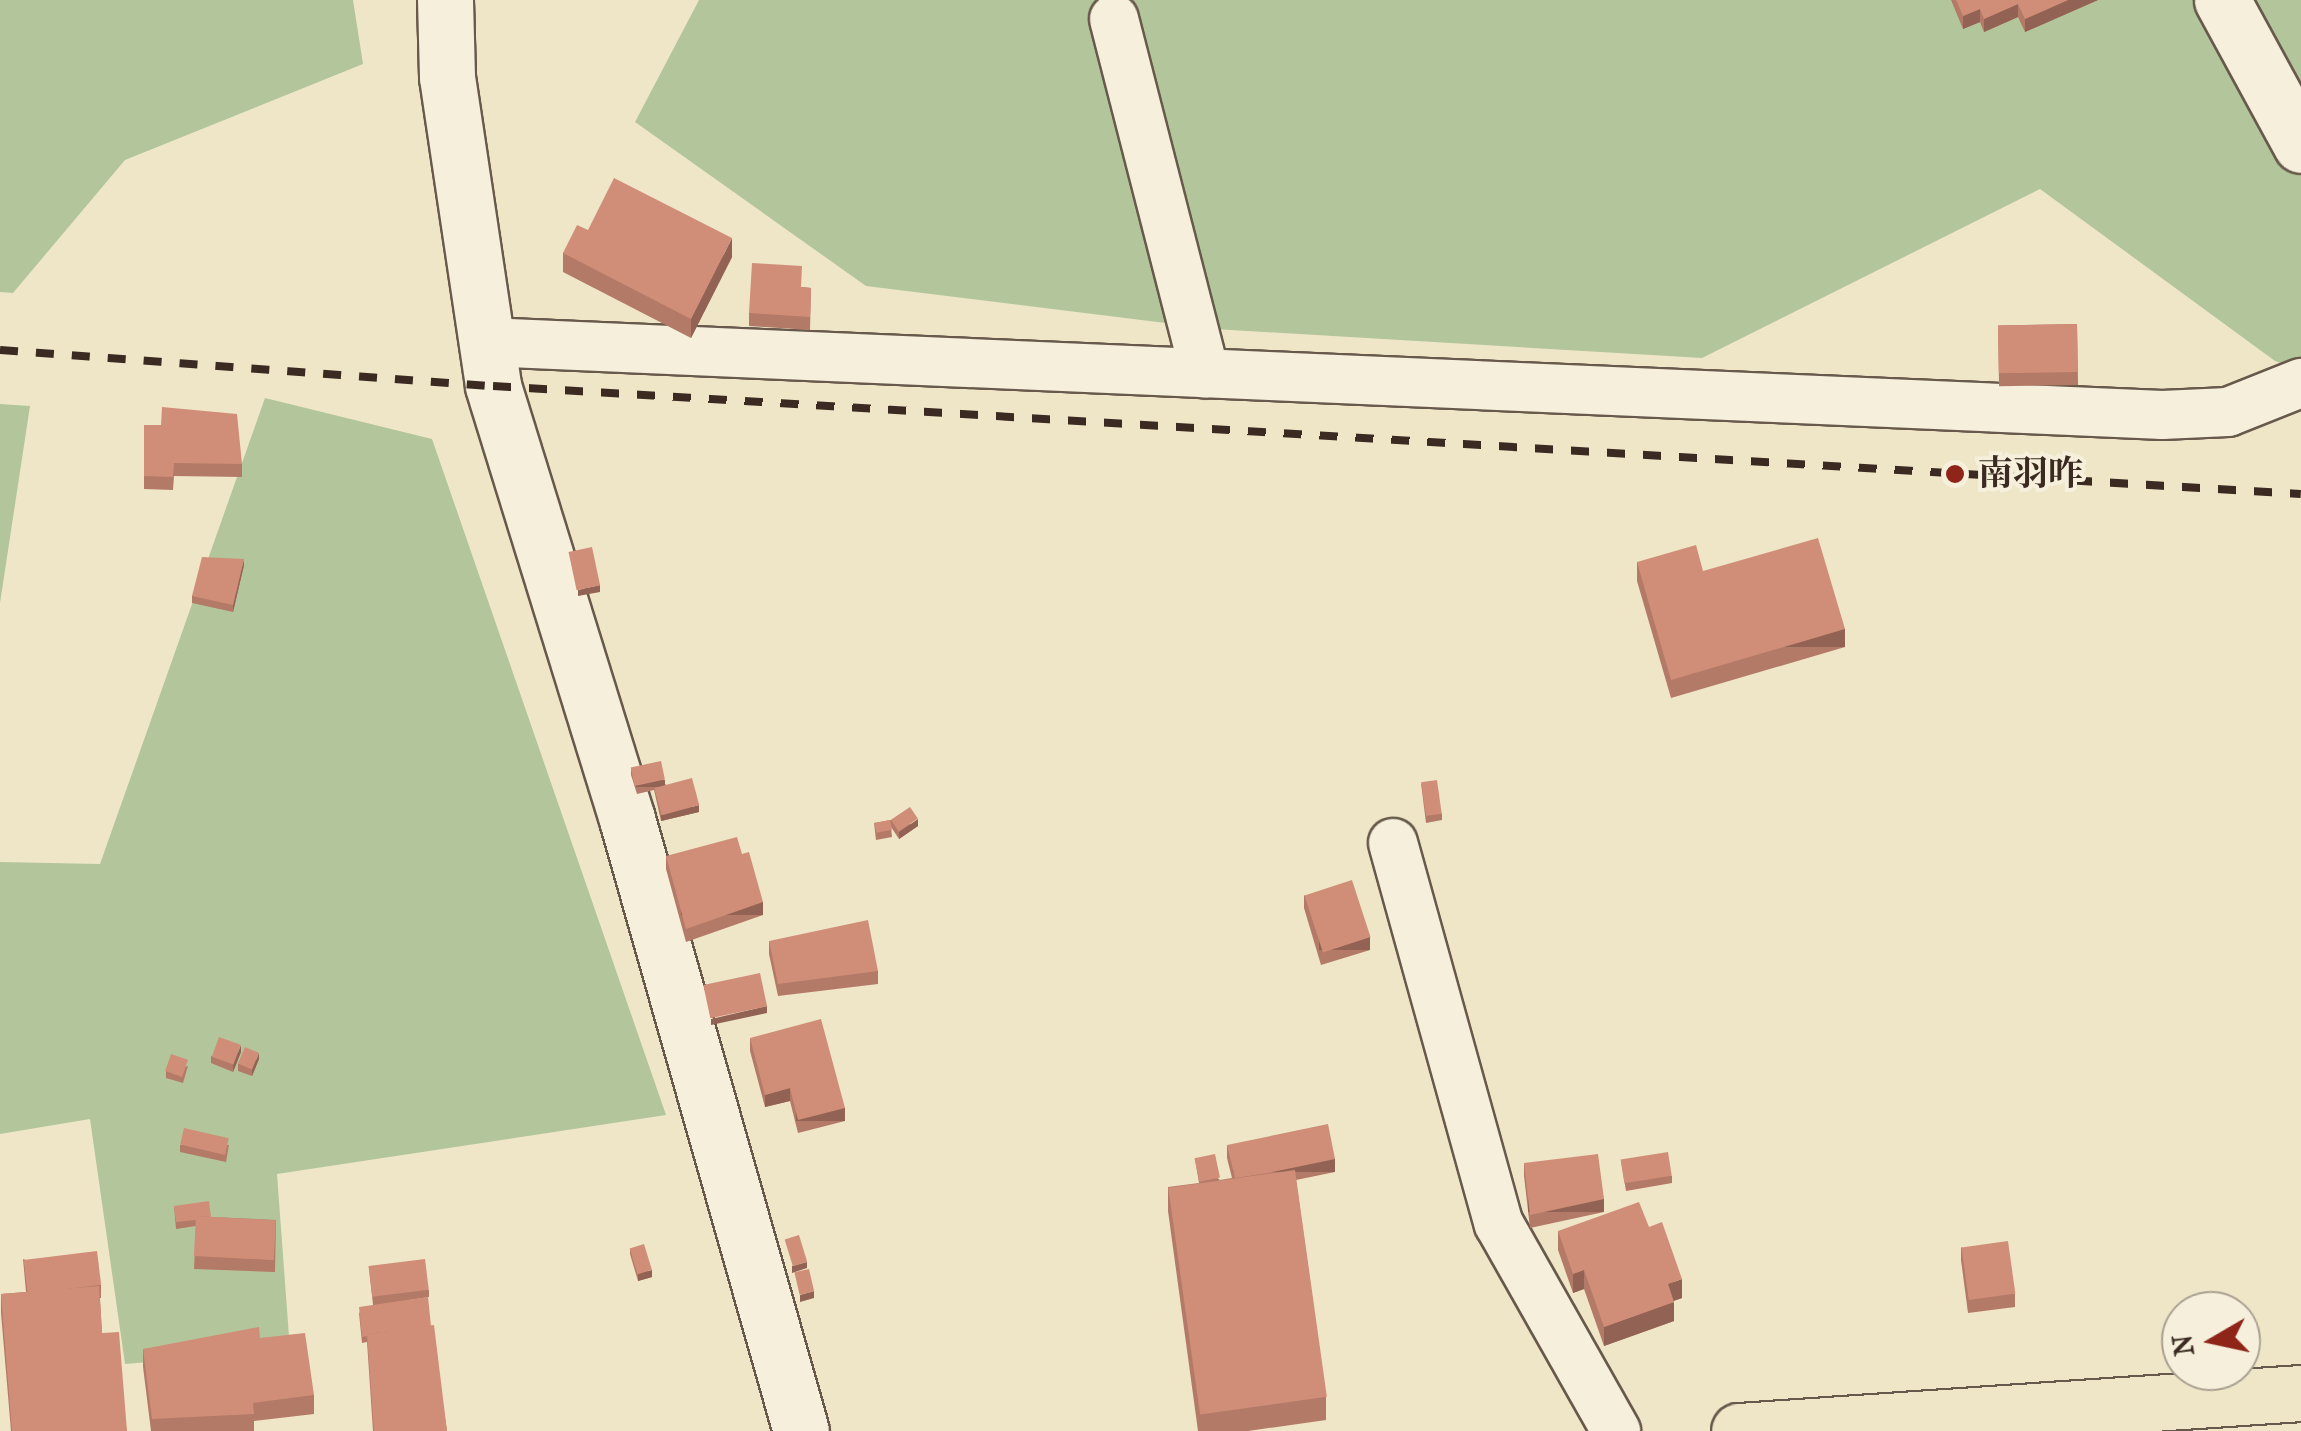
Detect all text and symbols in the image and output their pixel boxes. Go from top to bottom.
place label: 南羽咋 [1978,453,2083,495]
marker: 南羽咋 [1942,461,1968,487]
north arrow [2161,1291,2261,1391]
text: N [2165,1332,2201,1359]

